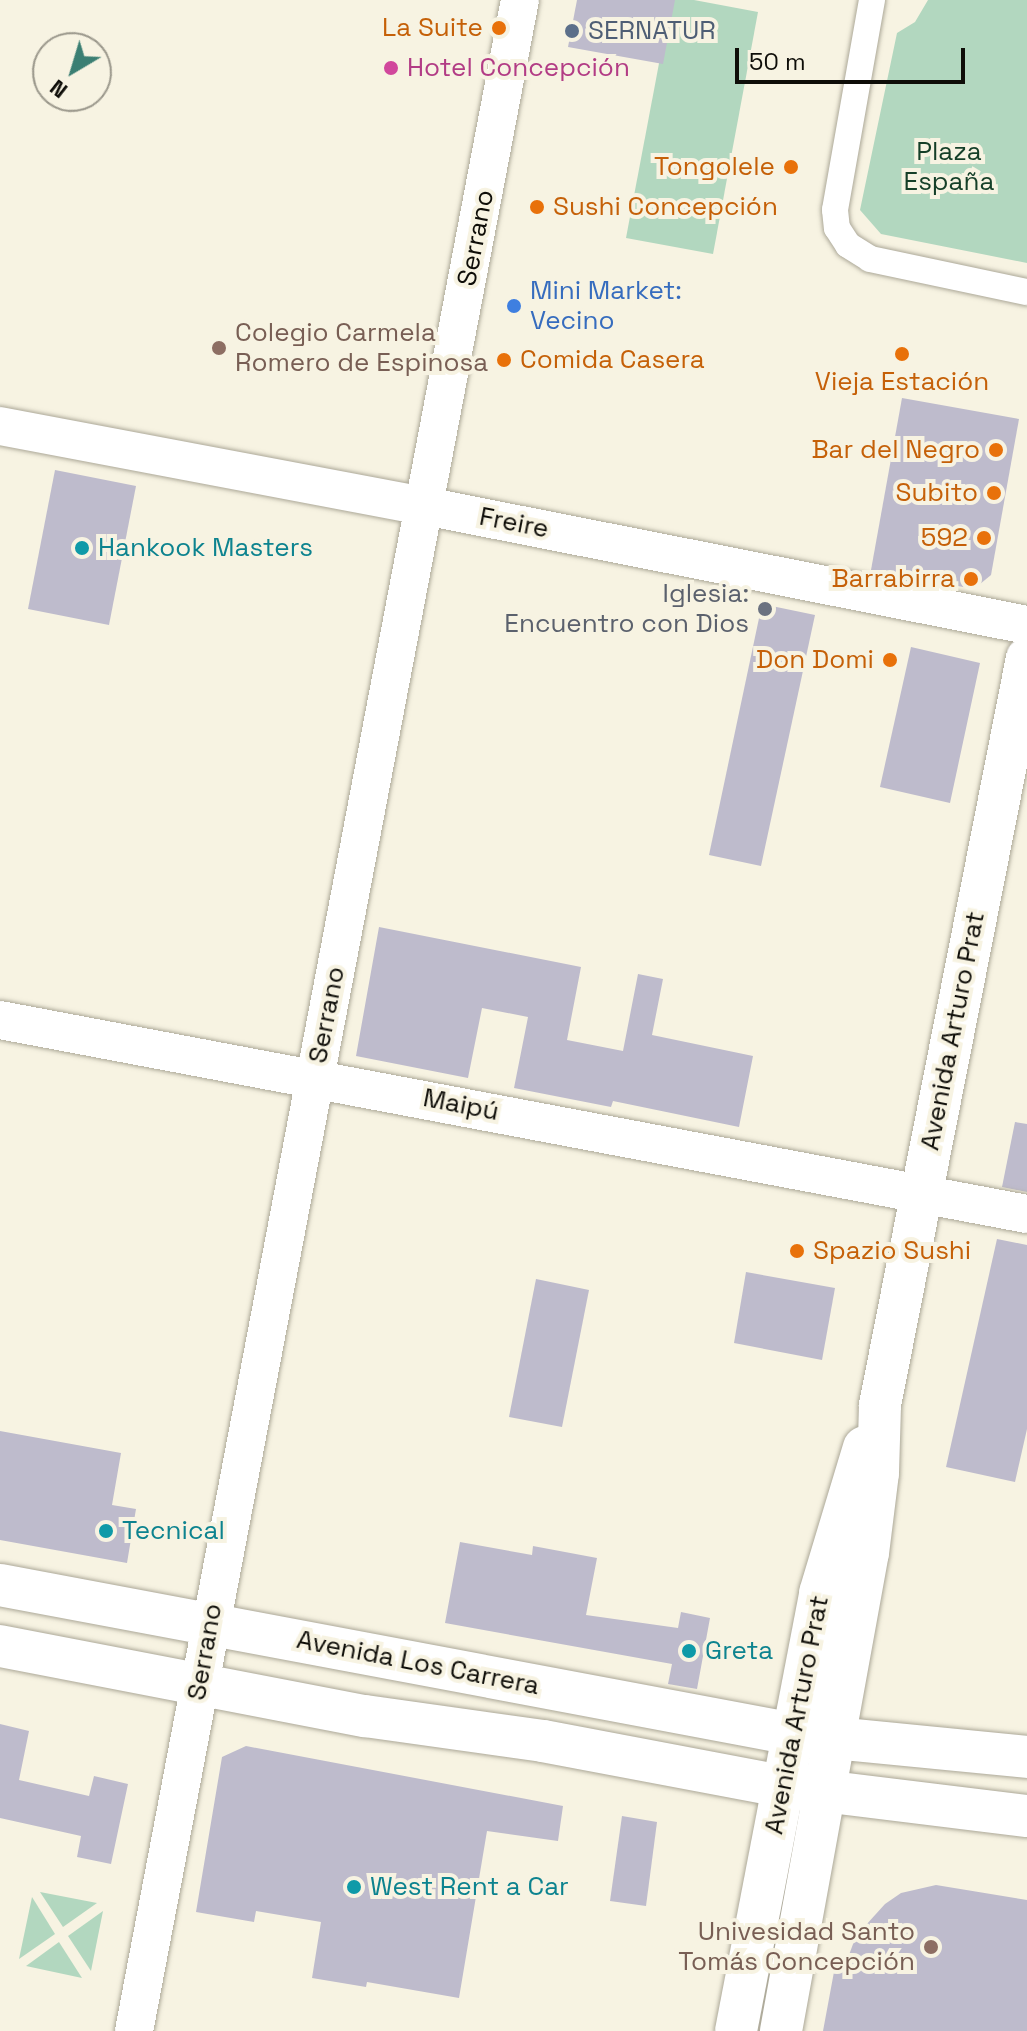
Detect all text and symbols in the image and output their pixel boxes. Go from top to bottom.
place label: La Suite [382,12,483,44]
place label: SERNATUR [588,15,716,47]
marker: La Suite [490,19,508,37]
marker: SERNATUR [563,22,581,40]
north arrow [32,32,112,112]
scale bar [739,32,969,82]
text: 50 m [749,46,806,77]
place label: Hotel Concepción [407,52,630,84]
marker: Hotel Concepción [382,59,400,77]
text: N [44,74,73,105]
park label: Plaza España [904,136,994,198]
place label: Tongolele [654,151,775,183]
marker: Tongolele [782,158,800,176]
street label: Serrano [451,187,501,289]
place label: Sushi Concepción [553,191,778,223]
marker: Sushi Concepción [528,198,546,216]
place label: Mini Market: Vecino [530,275,682,336]
marker: Mini Market: Vecino [505,297,523,315]
place label: Colegio Carmela Romero de Espinosa [235,317,488,378]
marker: Colegio Carmela Romero de Espinosa [210,339,228,357]
place label: Comida Casera [520,344,705,376]
marker: Vieja Estación [893,345,911,363]
marker: Comida Casera [495,351,513,369]
place label: Vieja Estación [815,366,989,398]
place label: Bar del Negro [811,434,980,466]
marker: Bar del Negro [987,441,1005,459]
place label: Subito [895,477,978,509]
marker: Subito [985,484,1003,502]
street label: Freire [477,501,551,545]
place label: 592 [921,522,968,554]
marker: 592 [975,529,993,547]
place label: Hankook Masters [98,532,313,564]
marker: Hankook Masters [73,539,91,557]
place label: Barrabirra [832,563,955,595]
marker: Barrabirra [962,570,980,588]
place label: Iglesia: Encuentro con Dios [504,578,749,640]
marker: Iglesia: Encuentro con Dios [756,600,774,618]
place label: Don Domi [756,644,874,676]
marker: Don Domi [881,651,899,669]
street label: Avenida Arturo Prat [915,909,991,1153]
street label: Serrano [302,964,352,1066]
street label: Maipú [420,1082,502,1128]
place label: Spazio Sushi [813,1235,971,1267]
marker: Spazio Sushi [788,1242,806,1260]
place label: Tecnical [122,1515,225,1547]
marker: Tecnical [97,1522,115,1540]
street label: Avenida Arturo Prat [759,1593,835,1837]
street label: Serrano [181,1601,229,1703]
street label: Avenida Los Carrera [294,1624,542,1702]
place label: Greta [705,1635,773,1667]
marker: Greta [680,1642,698,1660]
place label: West Rent a Car [370,1871,569,1903]
marker: West Rent a Car [345,1878,363,1896]
place label: Univesidad Santo Tomás Concepción [678,1916,915,1978]
marker: Univesidad Santo Tomás Concepción [922,1938,940,1956]

